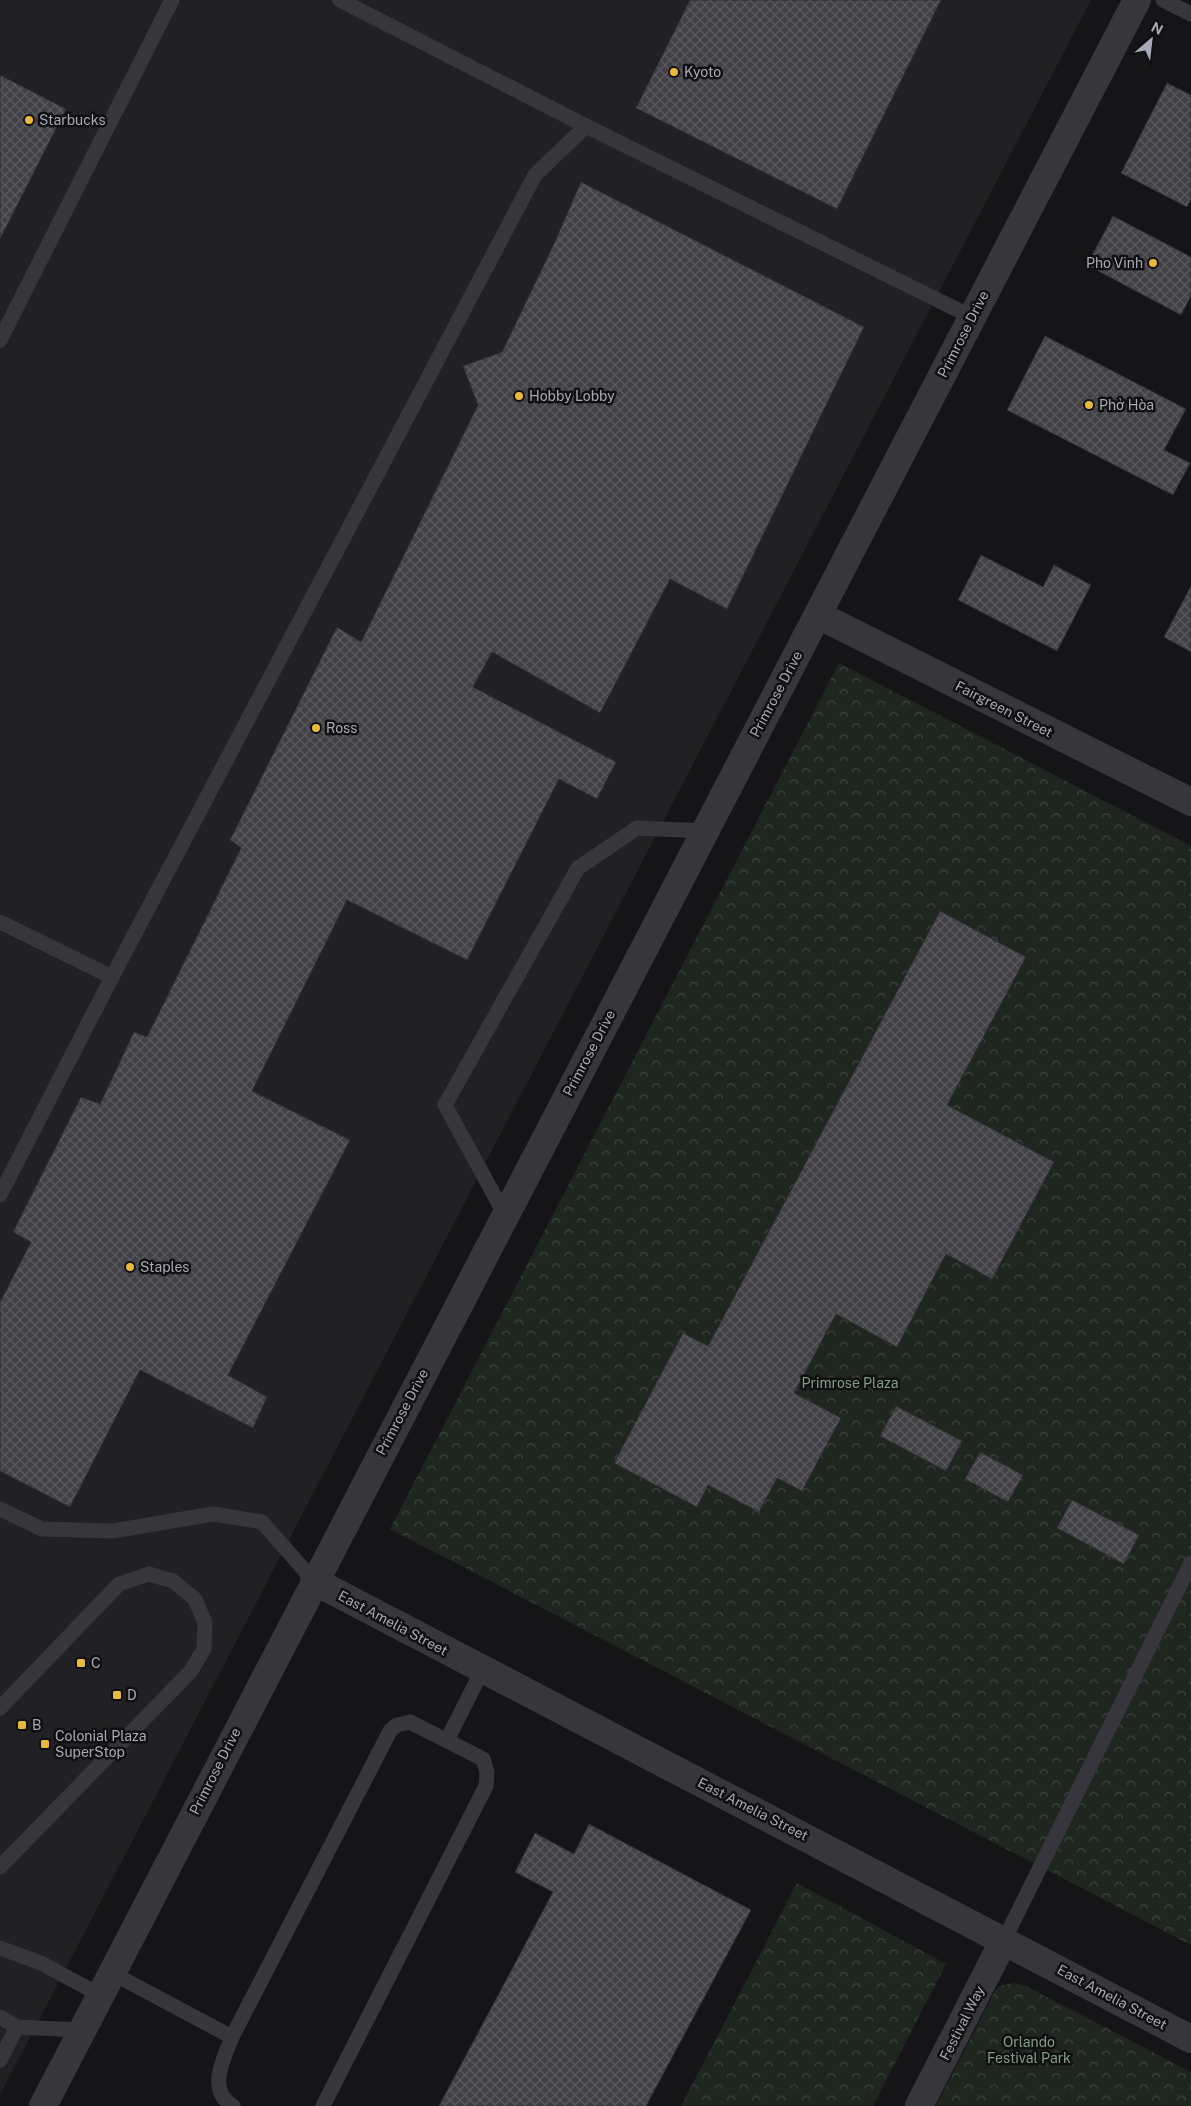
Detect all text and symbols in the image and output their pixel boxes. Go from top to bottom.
north arrow [1126,15,1176,65]
text: N [1149,19,1166,38]
place label: Kyoto [684,64,721,80]
marker: Kyoto [668,66,680,78]
place label: Starbucks [39,112,105,128]
marker: Starbucks [23,114,35,126]
place label: Pho Vinh [1086,255,1143,271]
marker: Pho Vinh [1147,257,1159,269]
street label: Primrose Drive [934,288,992,380]
place label: Hobby Lobby [529,388,615,404]
marker: Hobby Lobby [513,390,525,402]
place label: Phở Hòa [1099,397,1154,413]
marker: Phở Hòa [1083,399,1095,411]
street label: Primrose Drive [747,648,805,740]
street label: Fairgreen Street [953,678,1055,740]
place label: Ross [326,720,357,736]
marker: Ross [310,722,322,734]
street label: Primrose Drive [560,1007,618,1099]
place label: Staples [140,1259,189,1275]
marker: Staples [124,1261,136,1273]
street label: Primrose Drive [373,1366,431,1458]
park label: Primrose Plaza [802,1375,898,1391]
street label: East Amelia Street [336,1587,450,1659]
place label: C [91,1655,101,1671]
marker: C [75,1657,87,1669]
place label: D [127,1687,137,1703]
marker: D [111,1689,123,1701]
place label: B [32,1717,41,1733]
marker: B [16,1719,28,1731]
street label: Primrose Drive [186,1725,244,1817]
place label: Colonial Plaza SuperStop [55,1728,147,1760]
marker: Colonial Plaza SuperStop [39,1738,51,1750]
street label: East Amelia Street [695,1774,811,1844]
street label: East Amelia Street [1055,1961,1169,2033]
street label: Festival Way [936,1983,988,2063]
park label: Orlando Festival Park [987,2034,1071,2066]

